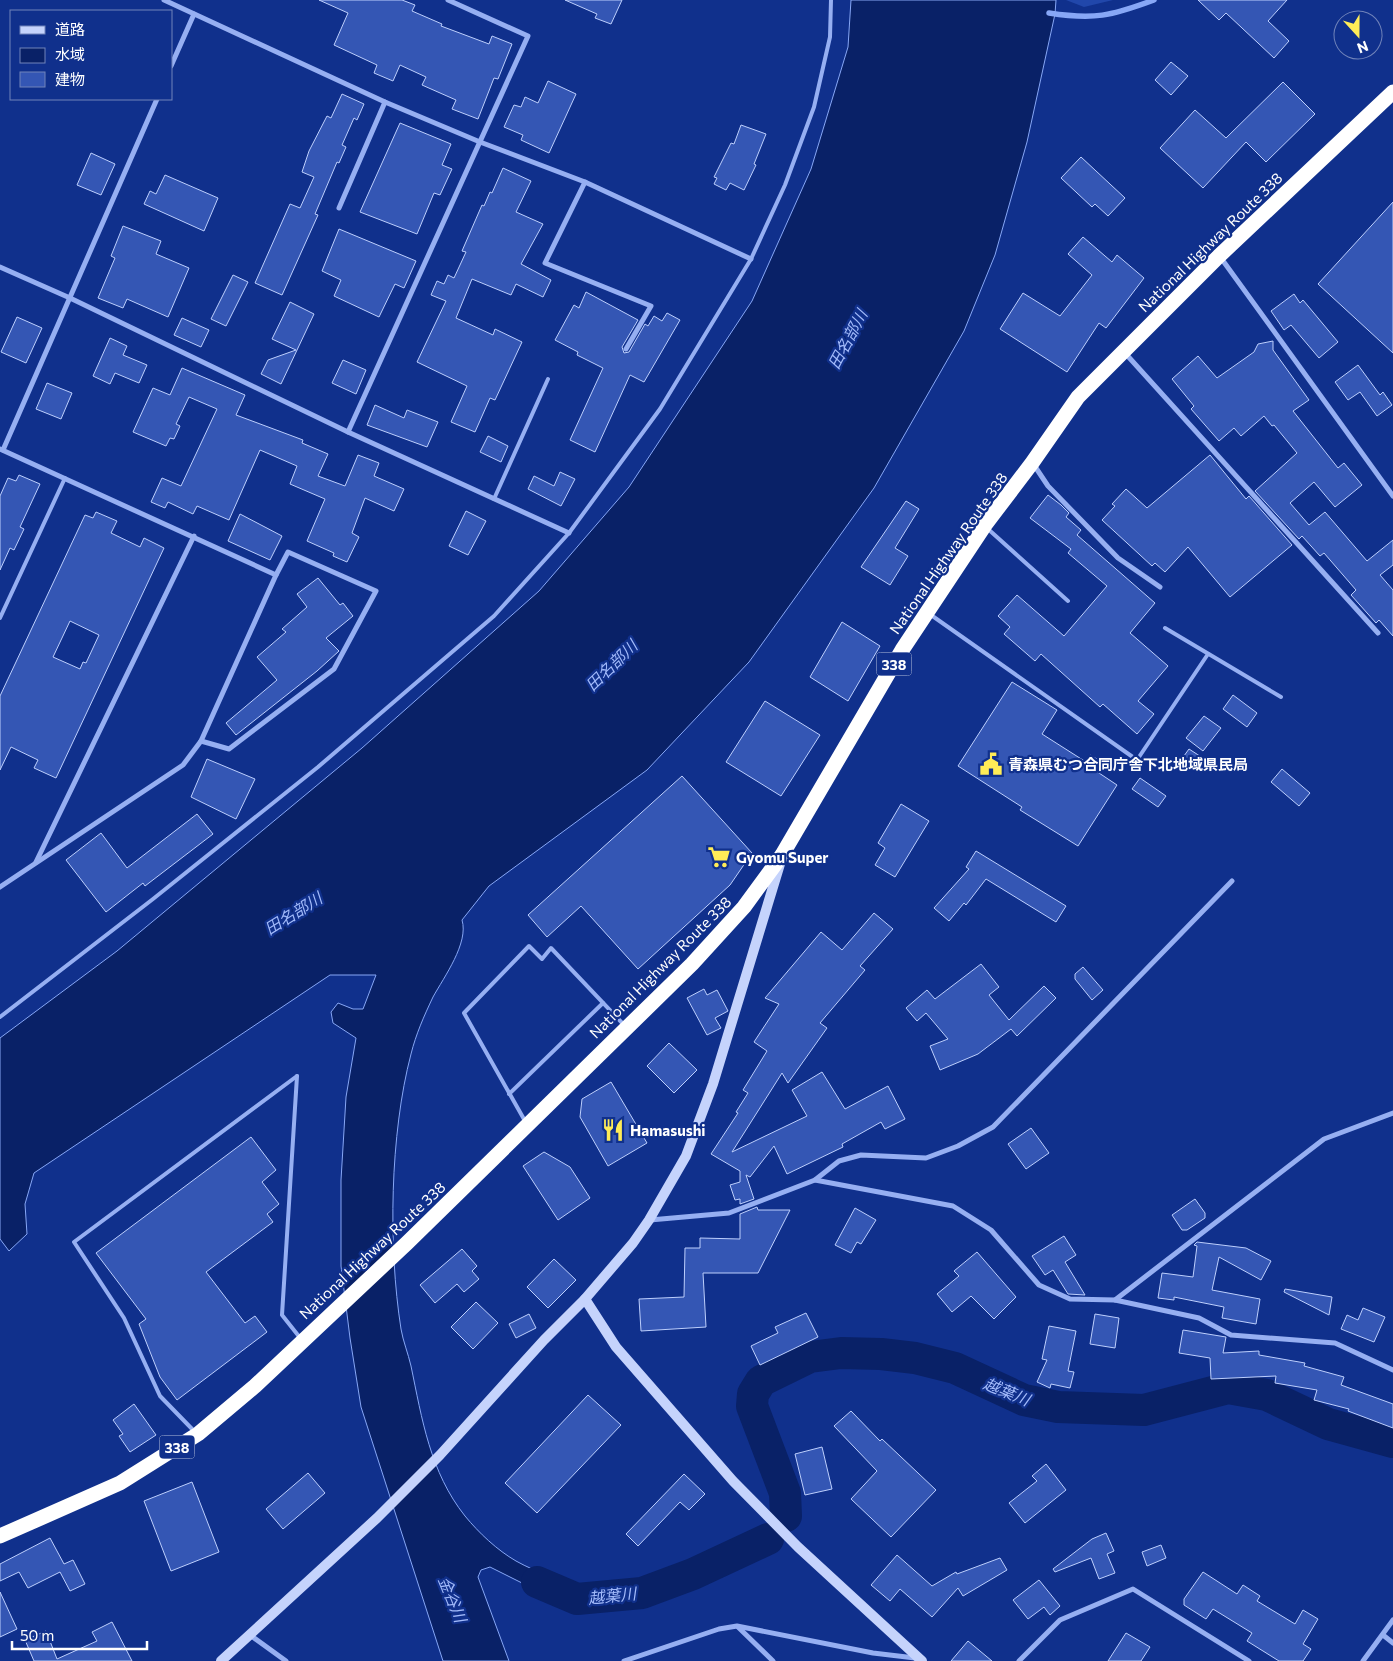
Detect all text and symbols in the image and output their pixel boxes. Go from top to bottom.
legend [10,10,172,100]
north arrow [1333,10,1383,60]
text: 道路 [55,20,85,38]
text: N [1355,38,1371,57]
text: 水域 [55,45,85,63]
text: 建物 [55,70,85,88]
street label: National Highway Route 338 [1134,169,1286,315]
water label: 田名部川 [824,305,871,372]
street label: National Highway Route 338 [885,469,1011,637]
water label: 田名部川 [581,635,642,694]
road number: 338 [876,652,912,676]
public building icon: 青森県むつ合同庁舎下北地域県民局 [978,751,1004,777]
place label: 青森県むつ合同庁舎下北地域県民局 [1008,755,1248,773]
supermarket icon: Gyomu Super [706,844,732,870]
place label: Gyomu Super [736,848,828,866]
water label: 田名部川 [261,887,327,938]
street label: National Highway Route 338 [585,892,735,1042]
restaurant icon: Hamasushi [600,1117,626,1143]
place label: Hamasushi [630,1121,706,1139]
street label: National Highway Route 338 [295,1178,449,1322]
water label: 越葉川 [981,1373,1035,1410]
road number: 338 [160,1435,194,1458]
water label: 金谷川 [435,1573,472,1627]
water label: 越葉川 [587,1583,639,1607]
scale bar [12,1618,148,1650]
text: 50 m [20,1626,54,1644]

